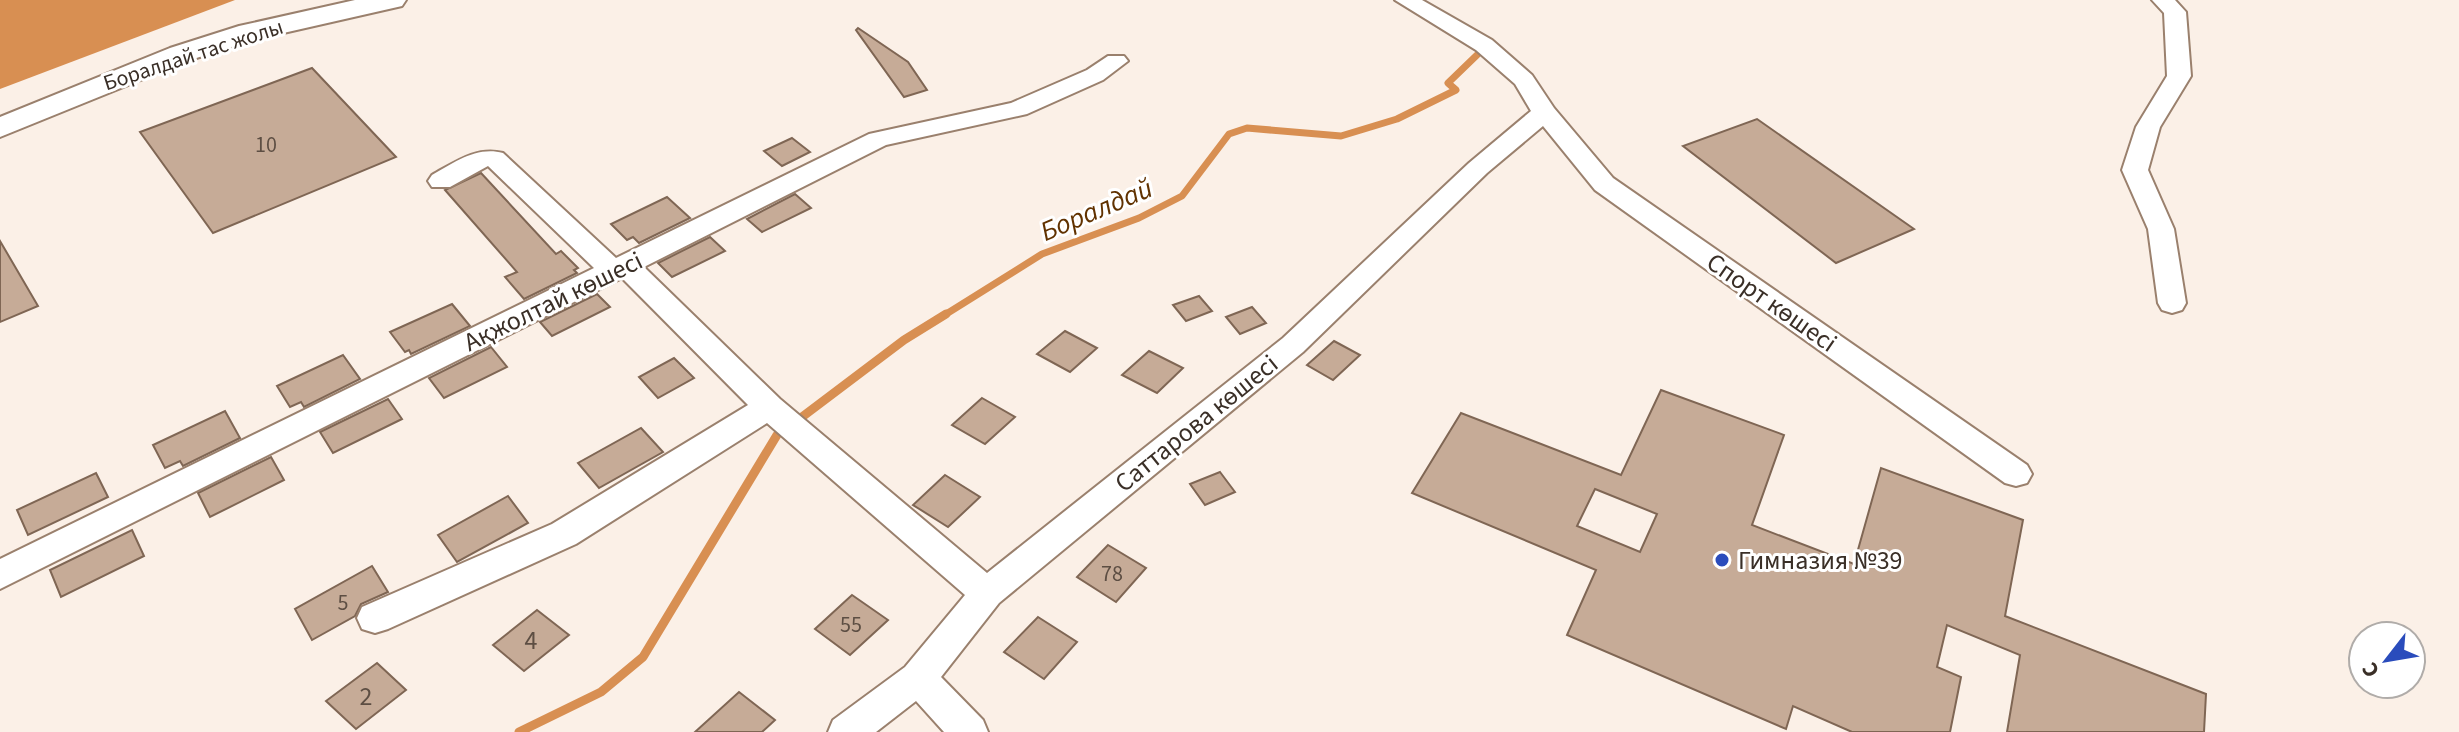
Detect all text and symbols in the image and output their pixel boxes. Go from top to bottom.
street label: Боралдай тас жолы [99,11,287,99]
house number: 10 [255,129,277,161]
water label: Боралдай [1034,168,1159,252]
street label: Ақжолтай көшесі [457,242,649,361]
street label: Спорт көшесі [1699,244,1844,361]
street label: Саттарова көшесі [1107,346,1286,501]
place label: Гимназия №39 [1738,542,1902,579]
marker: Гимназия №39 [1713,551,1731,569]
house number: 78 [1101,558,1123,590]
house number: 5 [338,587,348,619]
house number: 55 [840,609,862,641]
north arrow [2347,620,2427,700]
house number: 4 [525,622,538,659]
text: С [2354,656,2388,684]
house number: 2 [360,678,372,715]

